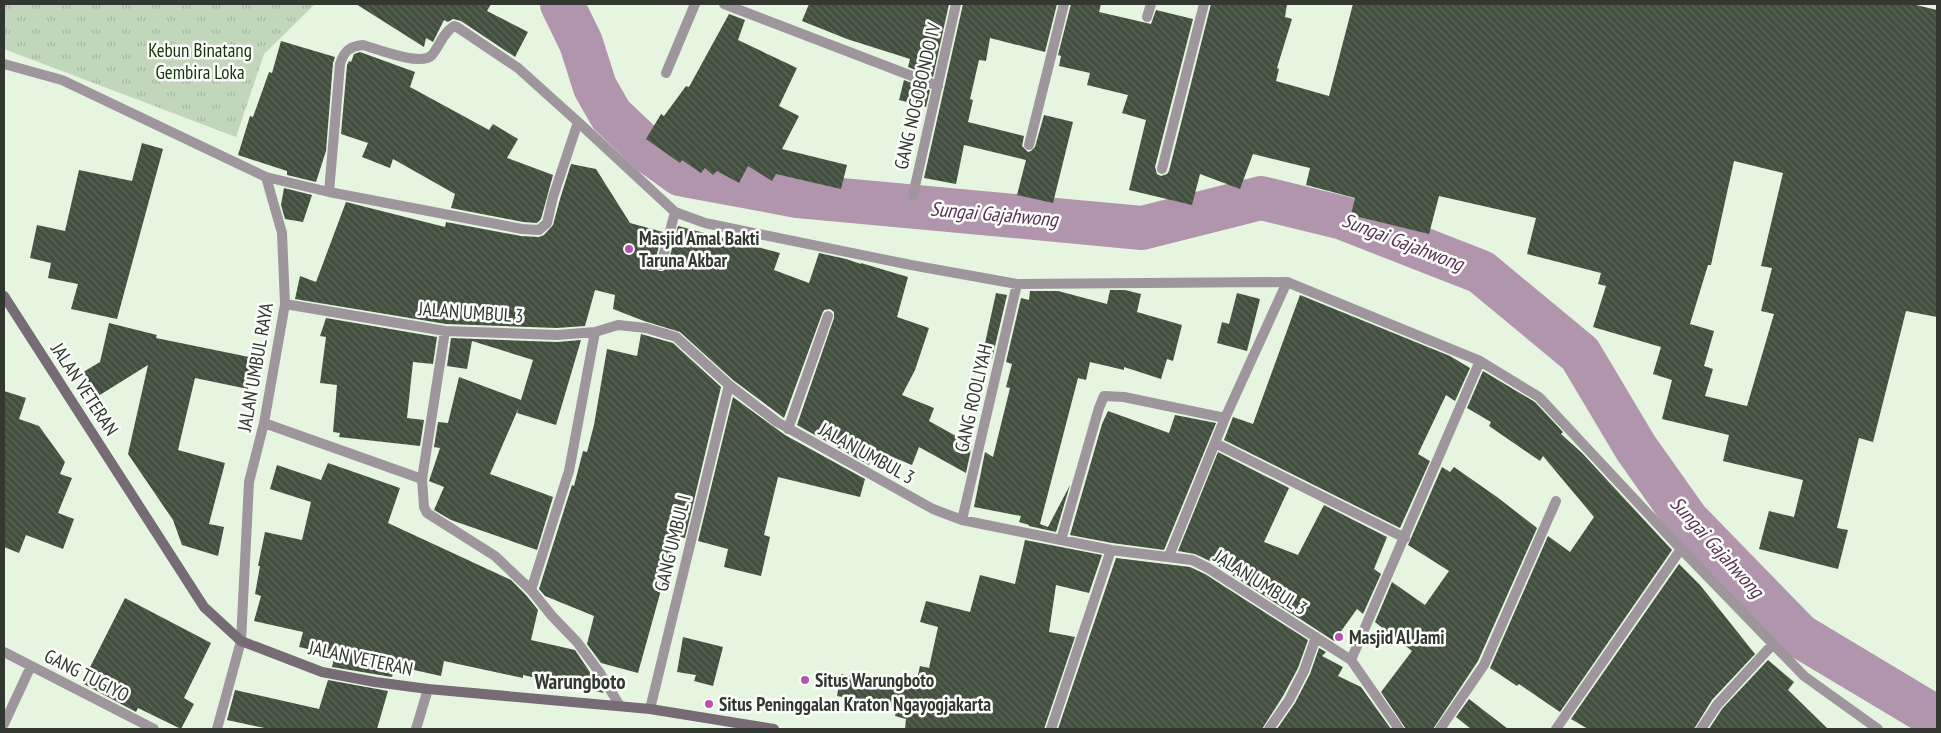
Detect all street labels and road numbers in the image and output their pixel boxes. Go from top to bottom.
street label: GANG NOGOBONDO IV [888,20,946,172]
street label: JALAN UMBUL 3 [417,296,524,328]
street label: JALAN UMBUL RAYA [232,301,278,434]
street label: JALAN VETERAN [46,337,124,440]
street label: GANG ROOLIYAH [949,342,997,454]
street label: JALAN UMBUL 3 [814,416,919,489]
street label: GANG UMBUL I [648,492,696,594]
street label: JALAN UMBUL 3 [1209,543,1312,620]
street label: JALAN VETERAN [306,635,415,681]
street label: GANG TUGIYO [41,643,133,707]

